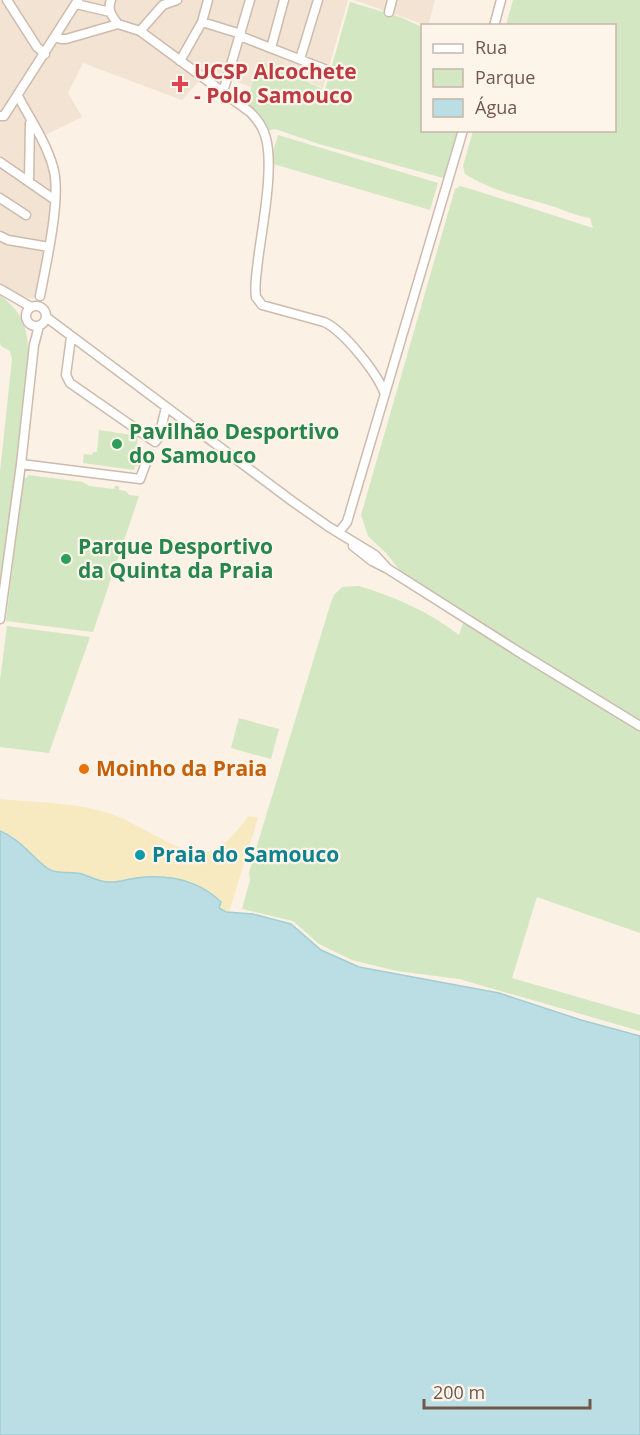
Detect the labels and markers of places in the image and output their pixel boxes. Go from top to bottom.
place label: UCSP Alcochete - Polo Samouco [194,57,357,109]
marker: UCSP Alcochete - Polo Samouco [171,75,189,93]
place label: Pavilhão Desportivo do Samouco [129,417,339,469]
marker: Pavilhão Desportivo do Samouco [110,437,124,451]
place label: Parque Desportivo da Quinta da Praia [78,532,273,584]
marker: Parque Desportivo da Quinta da Praia [59,552,73,566]
place label: Moinho da Praia [96,754,267,782]
marker: Moinho da Praia [77,762,91,776]
place label: Praia do Samouco [152,840,339,868]
marker: Praia do Samouco [133,848,147,862]

